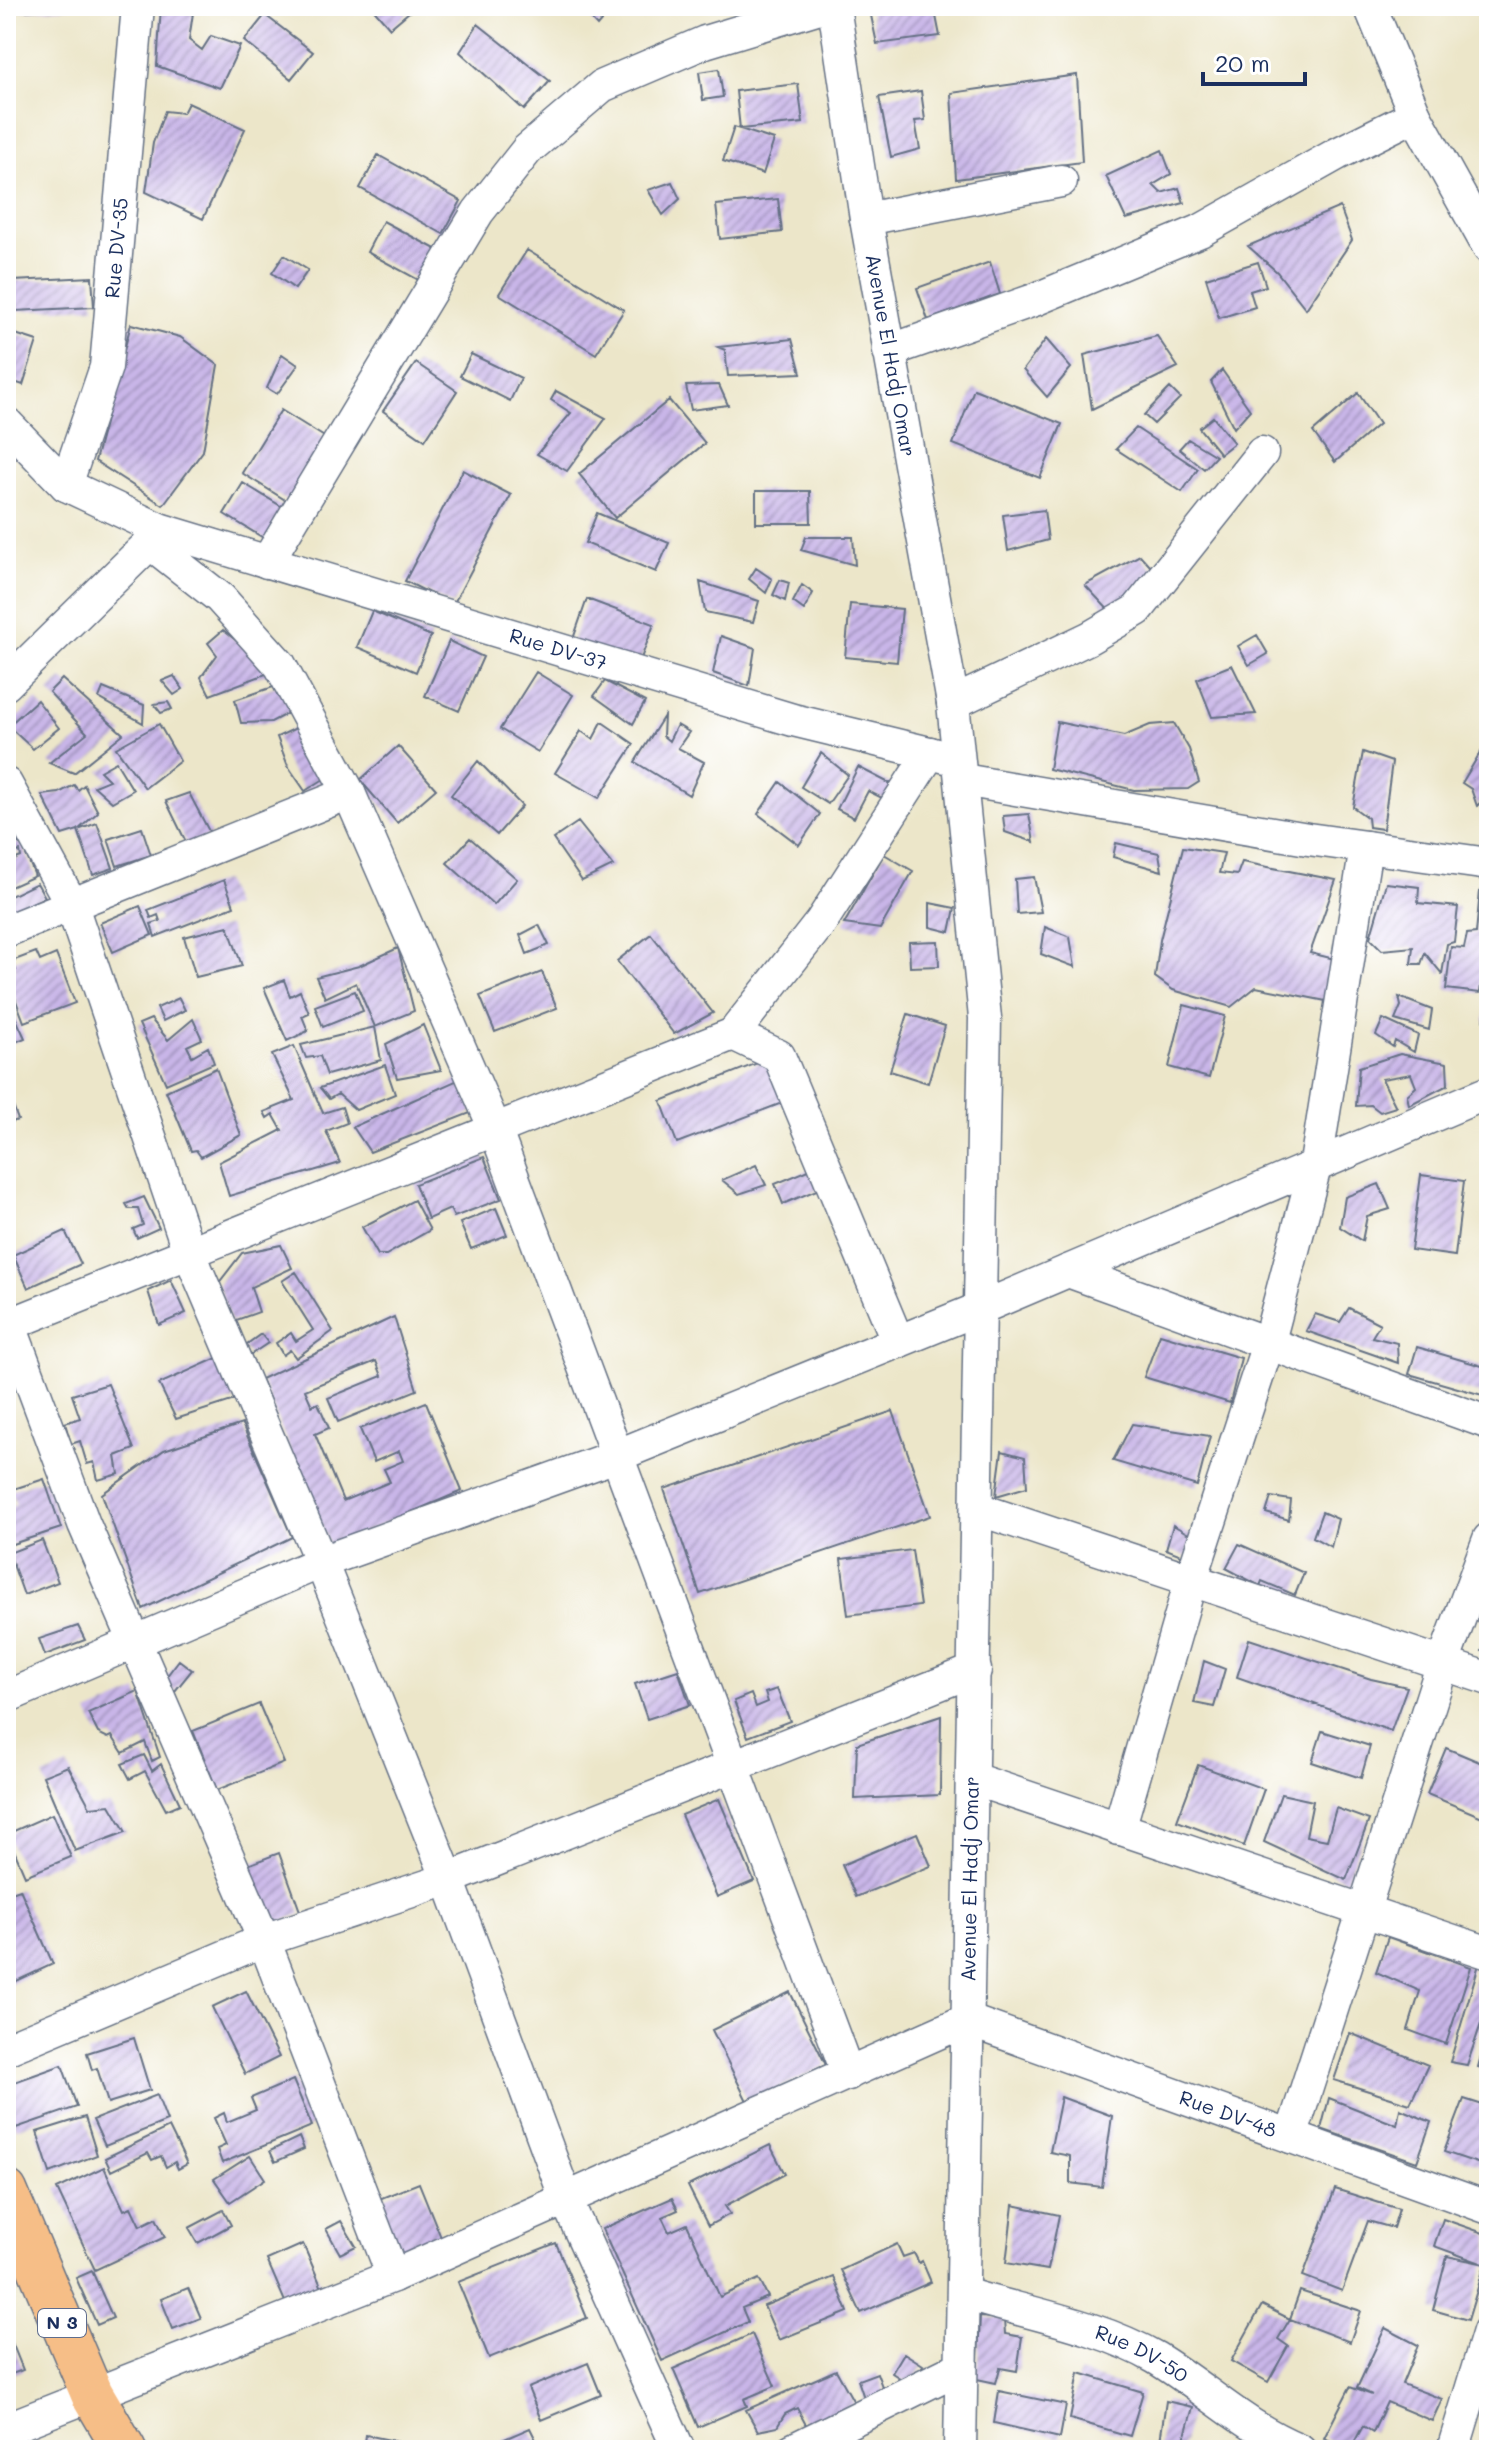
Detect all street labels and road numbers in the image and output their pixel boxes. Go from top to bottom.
street label: Rue DV-35 [98,196,133,299]
street label: Avenue El Hadj Omar [861,252,922,459]
street label: Rue DV-37 [507,621,610,675]
street label: Avenue El Hadj Omar [954,1776,984,1982]
street label: Rue DV-48 [1176,2084,1280,2142]
road number: N 3 [38,2309,86,2337]
street label: Rue DV-50 [1092,2318,1194,2388]

